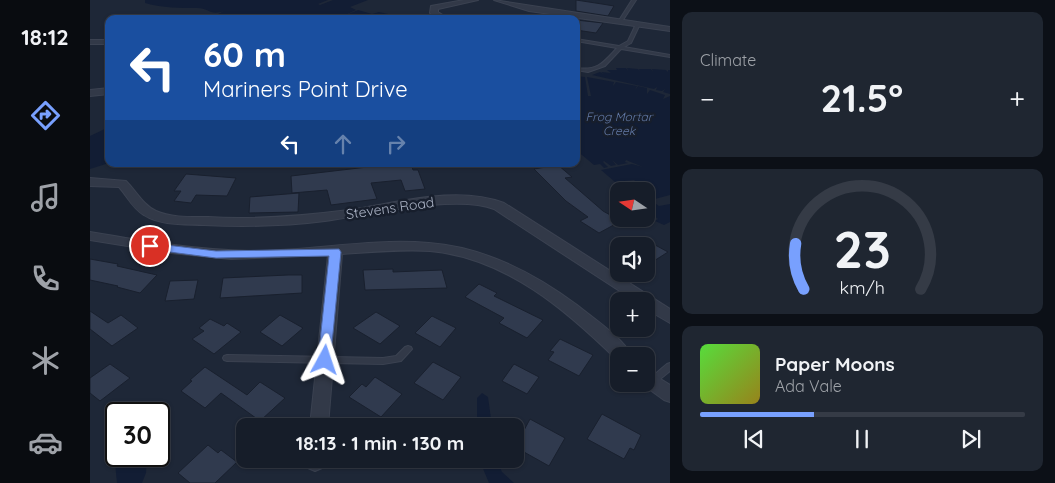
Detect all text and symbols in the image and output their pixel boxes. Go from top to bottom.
text: 18:12 [21,23,69,51]
text: 60 m [203,32,286,76]
icon: left [120,35,185,100]
text: Climate [700,50,756,70]
text: 21.5° [821,74,903,122]
text: Mariners Point Drive [203,75,408,103]
text: − [700,81,715,116]
text: + [1009,81,1025,116]
icon: directions [28,98,63,133]
water label: Frog Mortar Creek [586,109,654,138]
icon: left [276,130,304,158]
icon: ahead [329,130,357,158]
icon: right [382,130,410,158]
icon: music [28,180,63,215]
north arrow [610,182,655,228]
map controls [610,182,655,392]
street label: Stevens Road [345,193,435,223]
text: 23 [834,216,891,281]
pin [129,225,171,267]
icon: arrive [136,232,164,260]
button: sound [610,237,655,282]
icon: phone [28,261,63,296]
text: km/h [840,276,885,298]
button: + [610,292,655,337]
position arrow [298,333,350,385]
icon: climate [28,343,63,378]
button: − [610,347,655,392]
text: Paper Moons [775,352,895,376]
text: Ada Vale [775,376,842,396]
speed limit sign: 30 [105,402,170,467]
icon: car [28,425,63,460]
icon: previous [740,425,768,453]
icon: pause [848,425,876,453]
icon: next [957,425,985,453]
text: 18:13 · 1 min · 130 m [296,431,464,455]

